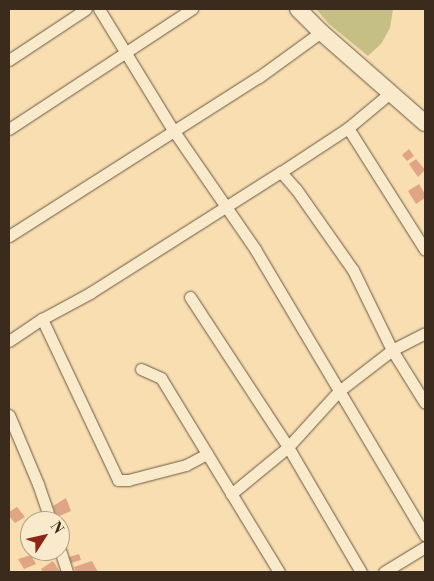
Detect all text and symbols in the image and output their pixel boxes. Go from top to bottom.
north arrow [20,511,70,561]
text: N [46,518,67,538]

